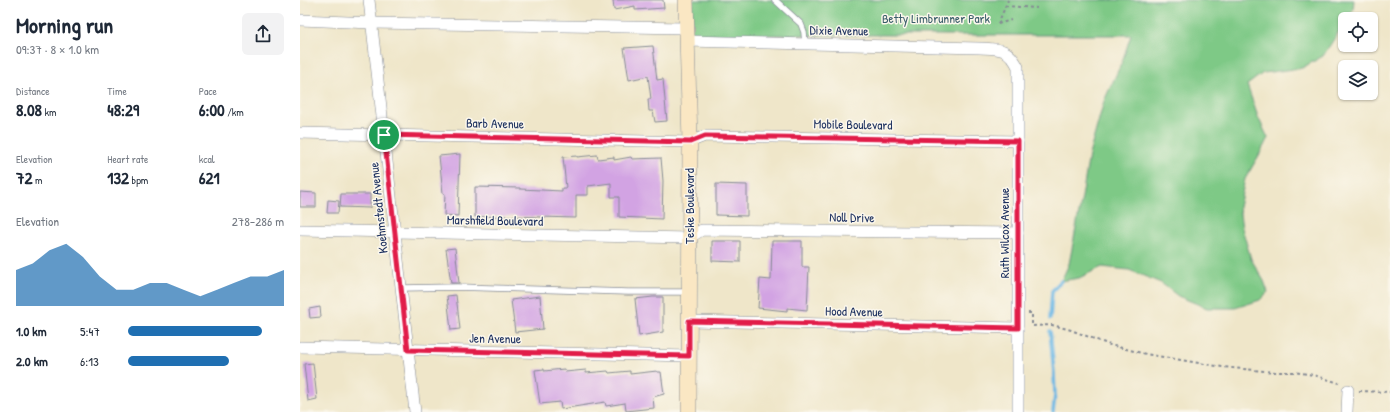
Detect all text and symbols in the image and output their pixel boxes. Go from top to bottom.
park label: Betty Limbrunner Park [882,9,991,27]
text: Morning run [16,10,113,40]
map controls [1338,12,1378,100]
button: locate [1338,12,1378,52]
button: share [242,13,284,55]
street label: Dixie Avenue [809,20,869,40]
text: 09:37 · 8 × 1.0 km [16,40,99,58]
button: layers [1338,60,1378,100]
text: Distance [16,84,50,98]
text: Time [107,84,127,98]
text: Pace [199,84,217,98]
text: 8.08 [16,98,42,121]
text: 48:29 [107,98,139,121]
text: 6:00 [199,98,225,121]
text: km [42,105,57,119]
text: /km [225,105,244,119]
street label: Barb Avenue [466,113,524,133]
street label: Mobile Boulevard [813,114,893,134]
pin [367,118,401,152]
icon: arrive [373,124,395,146]
text: Elevation [16,152,53,166]
text: Heart rate [107,152,148,166]
text: kcal [199,152,215,166]
street label: Koehmstedt Avenue [364,161,392,255]
text: 72 [16,166,32,189]
text: 132 [107,166,129,189]
text: 621 [199,166,220,189]
street label: Teske Boulevard [680,168,698,244]
text: m [32,173,42,187]
text: bpm [129,173,148,187]
street label: Ruth Wilcox Avenue [995,188,1013,278]
street label: Noll Drive [829,208,875,226]
street label: Marshfield Boulevard [447,210,543,230]
text: Elevation [16,212,59,230]
text: 278–286 m [232,212,284,230]
street label: Hood Avenue [825,301,883,321]
text: 1.0 km [16,322,47,340]
text: 5:47 [80,322,100,340]
street label: Jen Avenue [469,329,521,347]
text: 2.0 km [16,352,48,370]
text: 6:13 [80,352,99,370]

